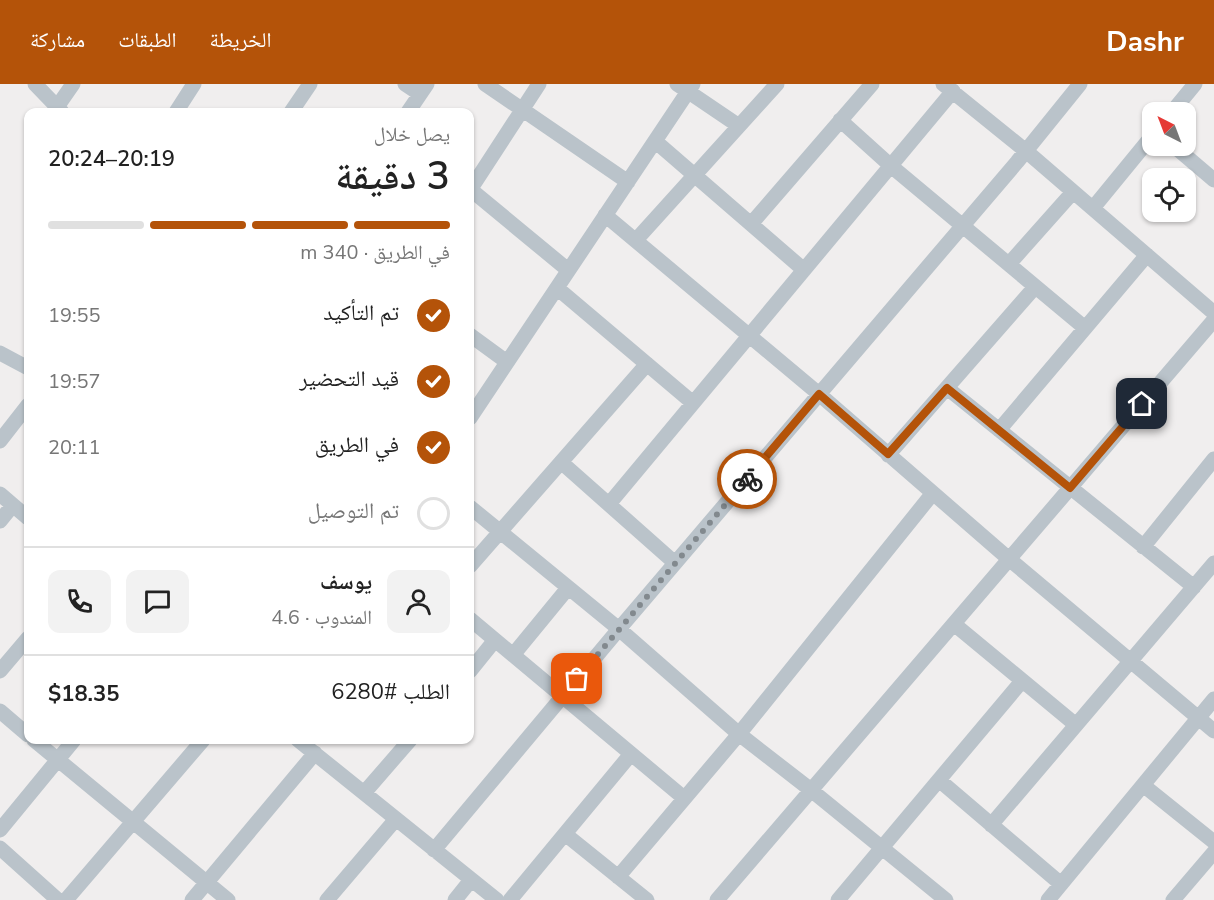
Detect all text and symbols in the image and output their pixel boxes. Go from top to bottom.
text: Dashr [1106,23,1184,61]
text: مشاركة [30,26,85,54]
text: الطبقات [118,26,177,54]
text: الخريطة [210,26,271,54]
north arrow [1142,102,1196,156]
map controls [1142,102,1196,222]
text: يصل خلال [374,121,450,148]
text: 20:19–20:24 [48,144,175,174]
text: 3 دقيقة [335,150,450,203]
button: locate [1142,168,1196,222]
text: في الطريق · 340 m [300,239,450,266]
text: تم التأكيد [323,298,399,328]
icon: check [417,299,450,332]
text: 19:55 [48,302,101,329]
text: قيد التحضير [299,364,399,394]
icon: check [417,365,450,398]
text: 19:57 [48,368,101,395]
pin [1116,378,1167,429]
icon: home [1125,387,1158,420]
text: في الطريق [315,430,399,460]
icon: check [417,431,450,464]
text: 20:11 [48,434,101,461]
courier [717,449,777,509]
icon: bike [731,463,764,496]
text: تم التوصيل [308,496,399,526]
text: يوسف [320,567,372,597]
button: phone [48,570,111,633]
button: chat [126,570,189,633]
button: person [387,570,450,633]
text: المندوب · 4.6 [271,604,372,631]
pin [551,653,602,704]
icon: bag [560,662,593,695]
text: الطلب #6280 [331,677,450,707]
text: $18.35 [48,679,119,709]

